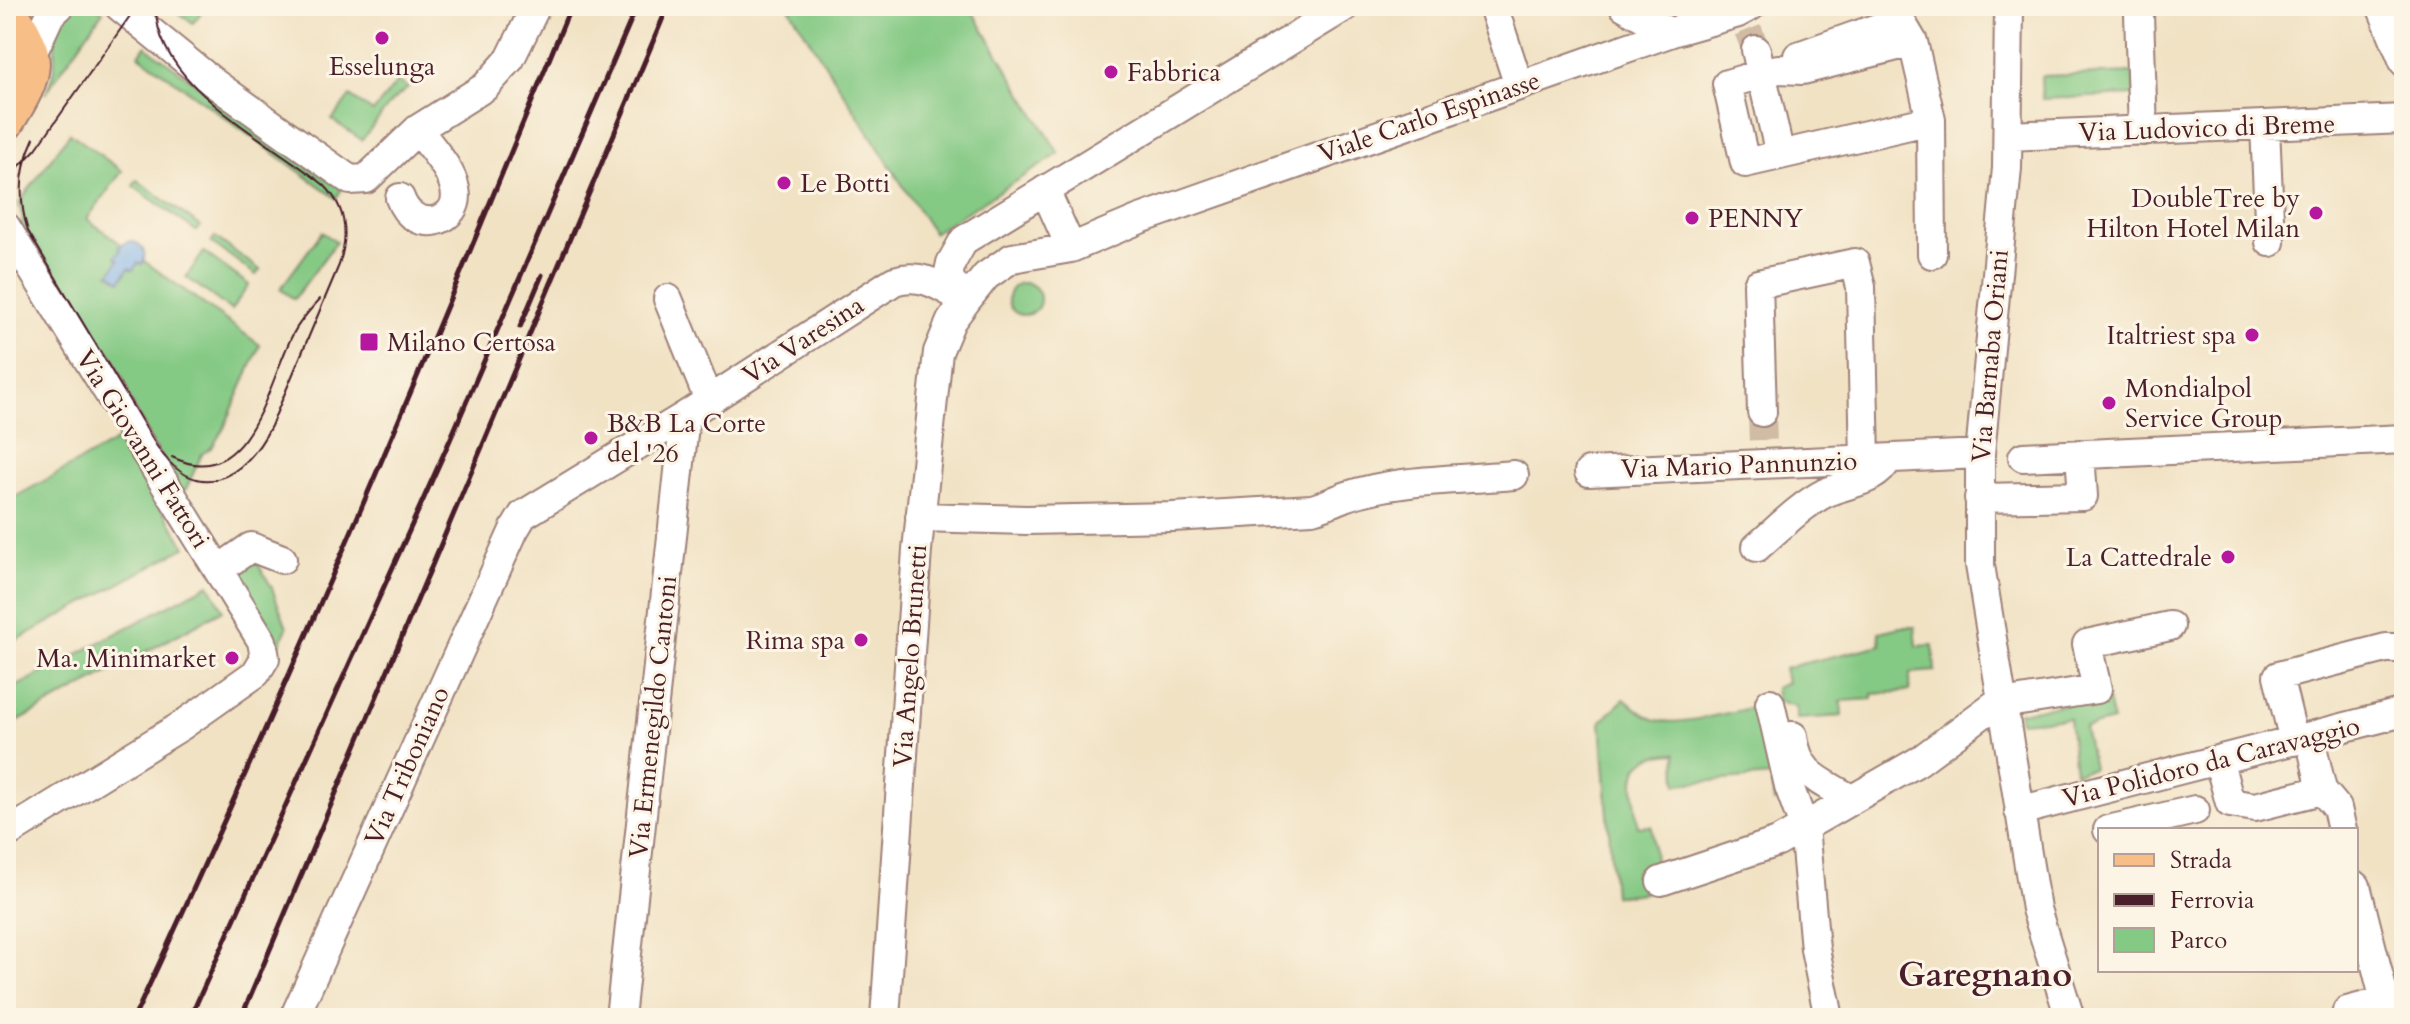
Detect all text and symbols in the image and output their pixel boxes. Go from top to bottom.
marker: Esselunga [373,29,391,47]
place label: Esselunga [329,49,435,84]
place label: Fabbrica [1127,55,1221,90]
marker: Fabbrica [1102,63,1120,81]
street label: Viale Carlo Espinasse [1313,63,1545,171]
street label: Via Ludovico di Breme [2078,106,2336,150]
place label: Le Botti [800,166,890,201]
marker: Le Botti [775,174,793,192]
place label: DoubleTree by Hilton Hotel Milan [2086,181,2300,246]
place label: PENNY [1708,201,1804,236]
marker: DoubleTree by Hilton Hotel Milan [2307,204,2325,222]
marker: PENNY [1683,209,1701,227]
street label: Via Barnaba Oriani [1963,248,2017,464]
street label: Via Varesina [735,288,871,392]
place label: Italtriest spa [2107,318,2236,353]
place label: Milano Certosa [387,325,556,360]
marker: Italtriest spa [2243,326,2261,344]
marker: Milano Certosa [358,331,380,353]
street label: Via Giovanni Fattori [68,343,218,555]
place label: Mondialpol Service Group [2125,371,2283,436]
marker: Mondialpol Service Group [2100,394,2118,412]
place label: B&B La Corte del '26 [607,406,766,471]
marker: B&B La Corte del '26 [582,429,600,447]
street label: Via Mario Pannunzio [1620,443,1858,487]
place label: La Cattedrale [2066,540,2212,575]
street label: Via Angelo Brunetti [885,543,935,769]
marker: La Cattedrale [2219,548,2237,566]
street label: Via Ermenegildo Cantoni [621,574,685,860]
place label: Rima spa [746,623,845,658]
marker: Rima spa [852,631,870,649]
place label: Ma. Minimarket [36,641,216,676]
marker: Ma. Minimarket [223,649,241,667]
street label: Via Triboniano [356,681,458,851]
street label: Via Polidoro da Caravaggio [2059,708,2363,816]
legend [2098,828,2358,972]
text: Strada [2170,844,2233,877]
text: Ferrovia [2170,884,2255,917]
text: Parco [2170,924,2227,957]
district label: Garegnano [1898,952,2072,998]

